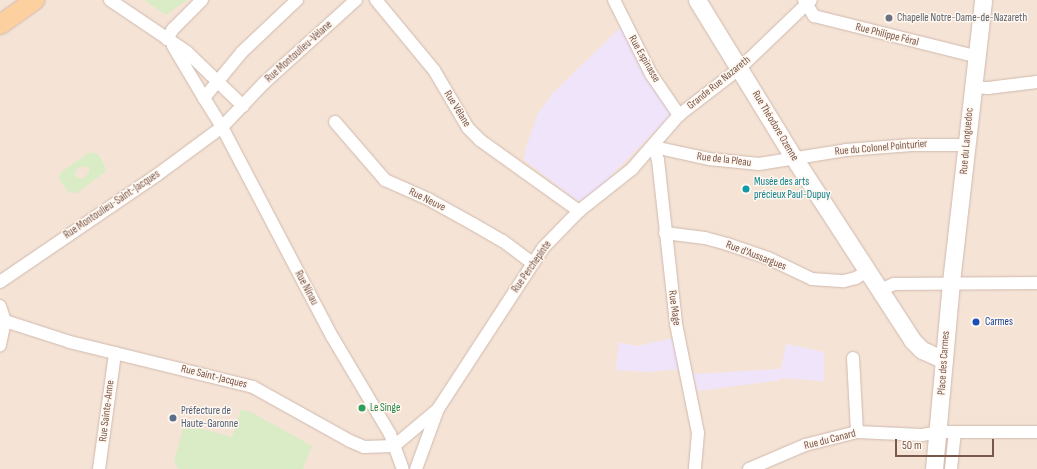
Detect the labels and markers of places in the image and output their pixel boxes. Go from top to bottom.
place label: Chapelle Notre-Dame-de-Nazareth [897,11,1027,25]
marker: Chapelle Notre-Dame-de-Nazareth [884,13,894,23]
place label: Musée des arts précieux Paul-Dupuy [754,176,830,202]
marker: Musée des arts précieux Paul-Dupuy [741,184,751,194]
place label: Carmes [985,315,1013,329]
marker: Carmes [970,316,982,328]
place label: Le Singe [370,401,400,415]
marker: Le Singe [357,403,367,413]
place label: Préfecture de Haute-Garonne [181,405,238,431]
marker: Préfecture de Haute-Garonne [168,413,178,423]

